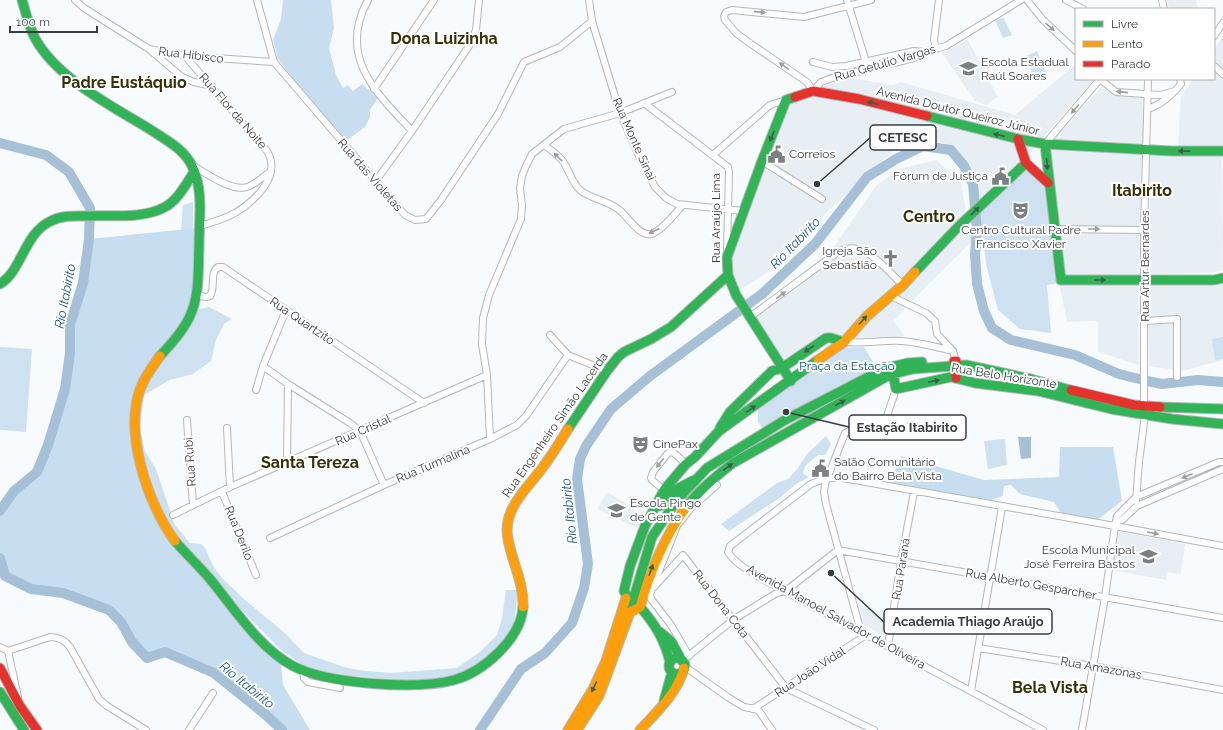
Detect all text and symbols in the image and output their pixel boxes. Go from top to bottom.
scale bar [10,8,97,34]
legend [1075,8,1215,80]
one-way arrow [754,9,766,16]
text: 100 m [16,15,50,29]
text: Livre [1111,17,1138,31]
one-way arrow [1045,22,1056,31]
district label: Dona Luizinha [390,29,498,48]
text: Lento [1111,37,1143,51]
street label: Rua Getúlio Vargas [833,42,937,84]
street label: Rua Hibisco [158,44,224,66]
place label: Escola Estadual Raúl Soares [981,55,1069,83]
text: Parado [1111,57,1150,71]
school or university icon: Escola Estadual Raúl Soares [958,59,978,79]
one-way arrow [779,62,789,70]
street label: Rua Flor da Noite [196,70,270,152]
district label: Padre Eustáquio [61,73,187,92]
street label: Avenida Doutor Queiroz Júnior [875,84,1042,138]
one-way arrow [1116,89,1128,96]
street label: Rua Monte Sinai [609,95,659,183]
one-way arrow [867,99,879,105]
one-way arrow [1071,103,1080,114]
callout: CETESC [870,125,936,150]
text: CETESC [878,130,928,145]
one-way arrow [768,131,774,143]
one-way arrow [993,131,1005,137]
street label: Rua das Violetas [335,136,405,214]
public building icon: Correios [766,144,786,164]
place label: Correios [789,147,835,161]
one-way arrow [1177,148,1190,154]
one-way arrow [553,152,563,162]
one-way arrow [1043,158,1050,170]
public building icon: Fórum de Justiça [991,166,1011,186]
place label: Fórum de Justiça [893,169,988,183]
street label: Rua Araújo Lima [709,173,723,263]
district label: Itabirito [1112,181,1172,200]
theatre icon: Centro Cultural Padre Francisco Xavier [1011,201,1031,221]
one-way arrow [970,206,980,216]
district label: Centro [903,207,955,226]
street label: Rua Artur Bernardes [1138,210,1152,322]
water label: Rio Itabirito [767,214,823,272]
place label: Centro Cultural Padre Francisco Xavier [961,223,1081,251]
one-way arrow [1088,226,1101,232]
one-way arrow [648,228,660,234]
place label: Igreja São Sebastião [822,244,877,272]
church icon: Igreja São Sebastião [880,248,900,268]
water label: Rio Itabirito [51,262,79,330]
one-way arrow [1094,277,1107,283]
one-way arrow [776,291,787,299]
street label: Rua Quartzito [267,294,337,348]
one-way arrow [859,315,868,326]
one-way arrow [804,345,815,353]
street label: Rua Engenheiro Simão Lacerda [499,350,611,500]
park label: Praça da Estação [799,359,895,373]
street label: Rua Belo Horizonte [950,361,1058,391]
one-way arrow [928,377,940,383]
one-way arrow [835,399,846,406]
one-way arrow [746,405,756,413]
street label: Rua Cristal [333,411,394,448]
callout: Estação Itabirito [849,415,966,440]
text: Estação Itabirito [856,420,958,435]
theatre icon: CinePax [630,434,650,454]
street label: Rua Rubi [181,437,199,487]
place label: CinePax [653,437,698,451]
street label: Rua Turmalina [394,442,472,486]
district label: Santa Tereza [261,453,359,472]
place label: Salão Comunitário do Bairro Bela Vista [834,455,942,483]
one-way arrow [656,458,664,469]
public building icon: Salão Comunitário do Bairro Bela Vista [811,459,831,479]
one-way arrow [722,463,733,472]
one-way arrow [1180,473,1192,479]
water label: Rio Itabirito [558,478,580,544]
place label: Escola Pingo de Gente [630,496,701,524]
school or university icon: Escola Pingo de Gente [607,500,627,520]
street label: Rua Derilo [222,504,256,562]
one-way arrow [1147,531,1159,537]
street label: Rua Paraná [889,537,913,601]
place label: Escola Municipal José Ferreira Bastos [1024,543,1136,571]
school or university icon: Escola Municipal José Ferreira Bastos [1138,547,1158,567]
street label: Avenida Manoel Salvador de Oliveira [744,562,928,672]
one-way arrow [648,563,654,575]
street label: Rua Alberto Gesparcher [965,566,1098,603]
street label: Rua Dona Cota [690,567,752,641]
callout: Academia Thiago Araújo [884,609,1052,634]
text: Academia Thiago Araújo [892,614,1044,629]
street label: Rua João Vidal [772,644,849,700]
street label: Rua Amazonas [1059,654,1143,682]
water label: Rio Itabirito [217,659,277,711]
district label: Bela Vista [1012,678,1088,697]
one-way arrow [591,681,597,693]

